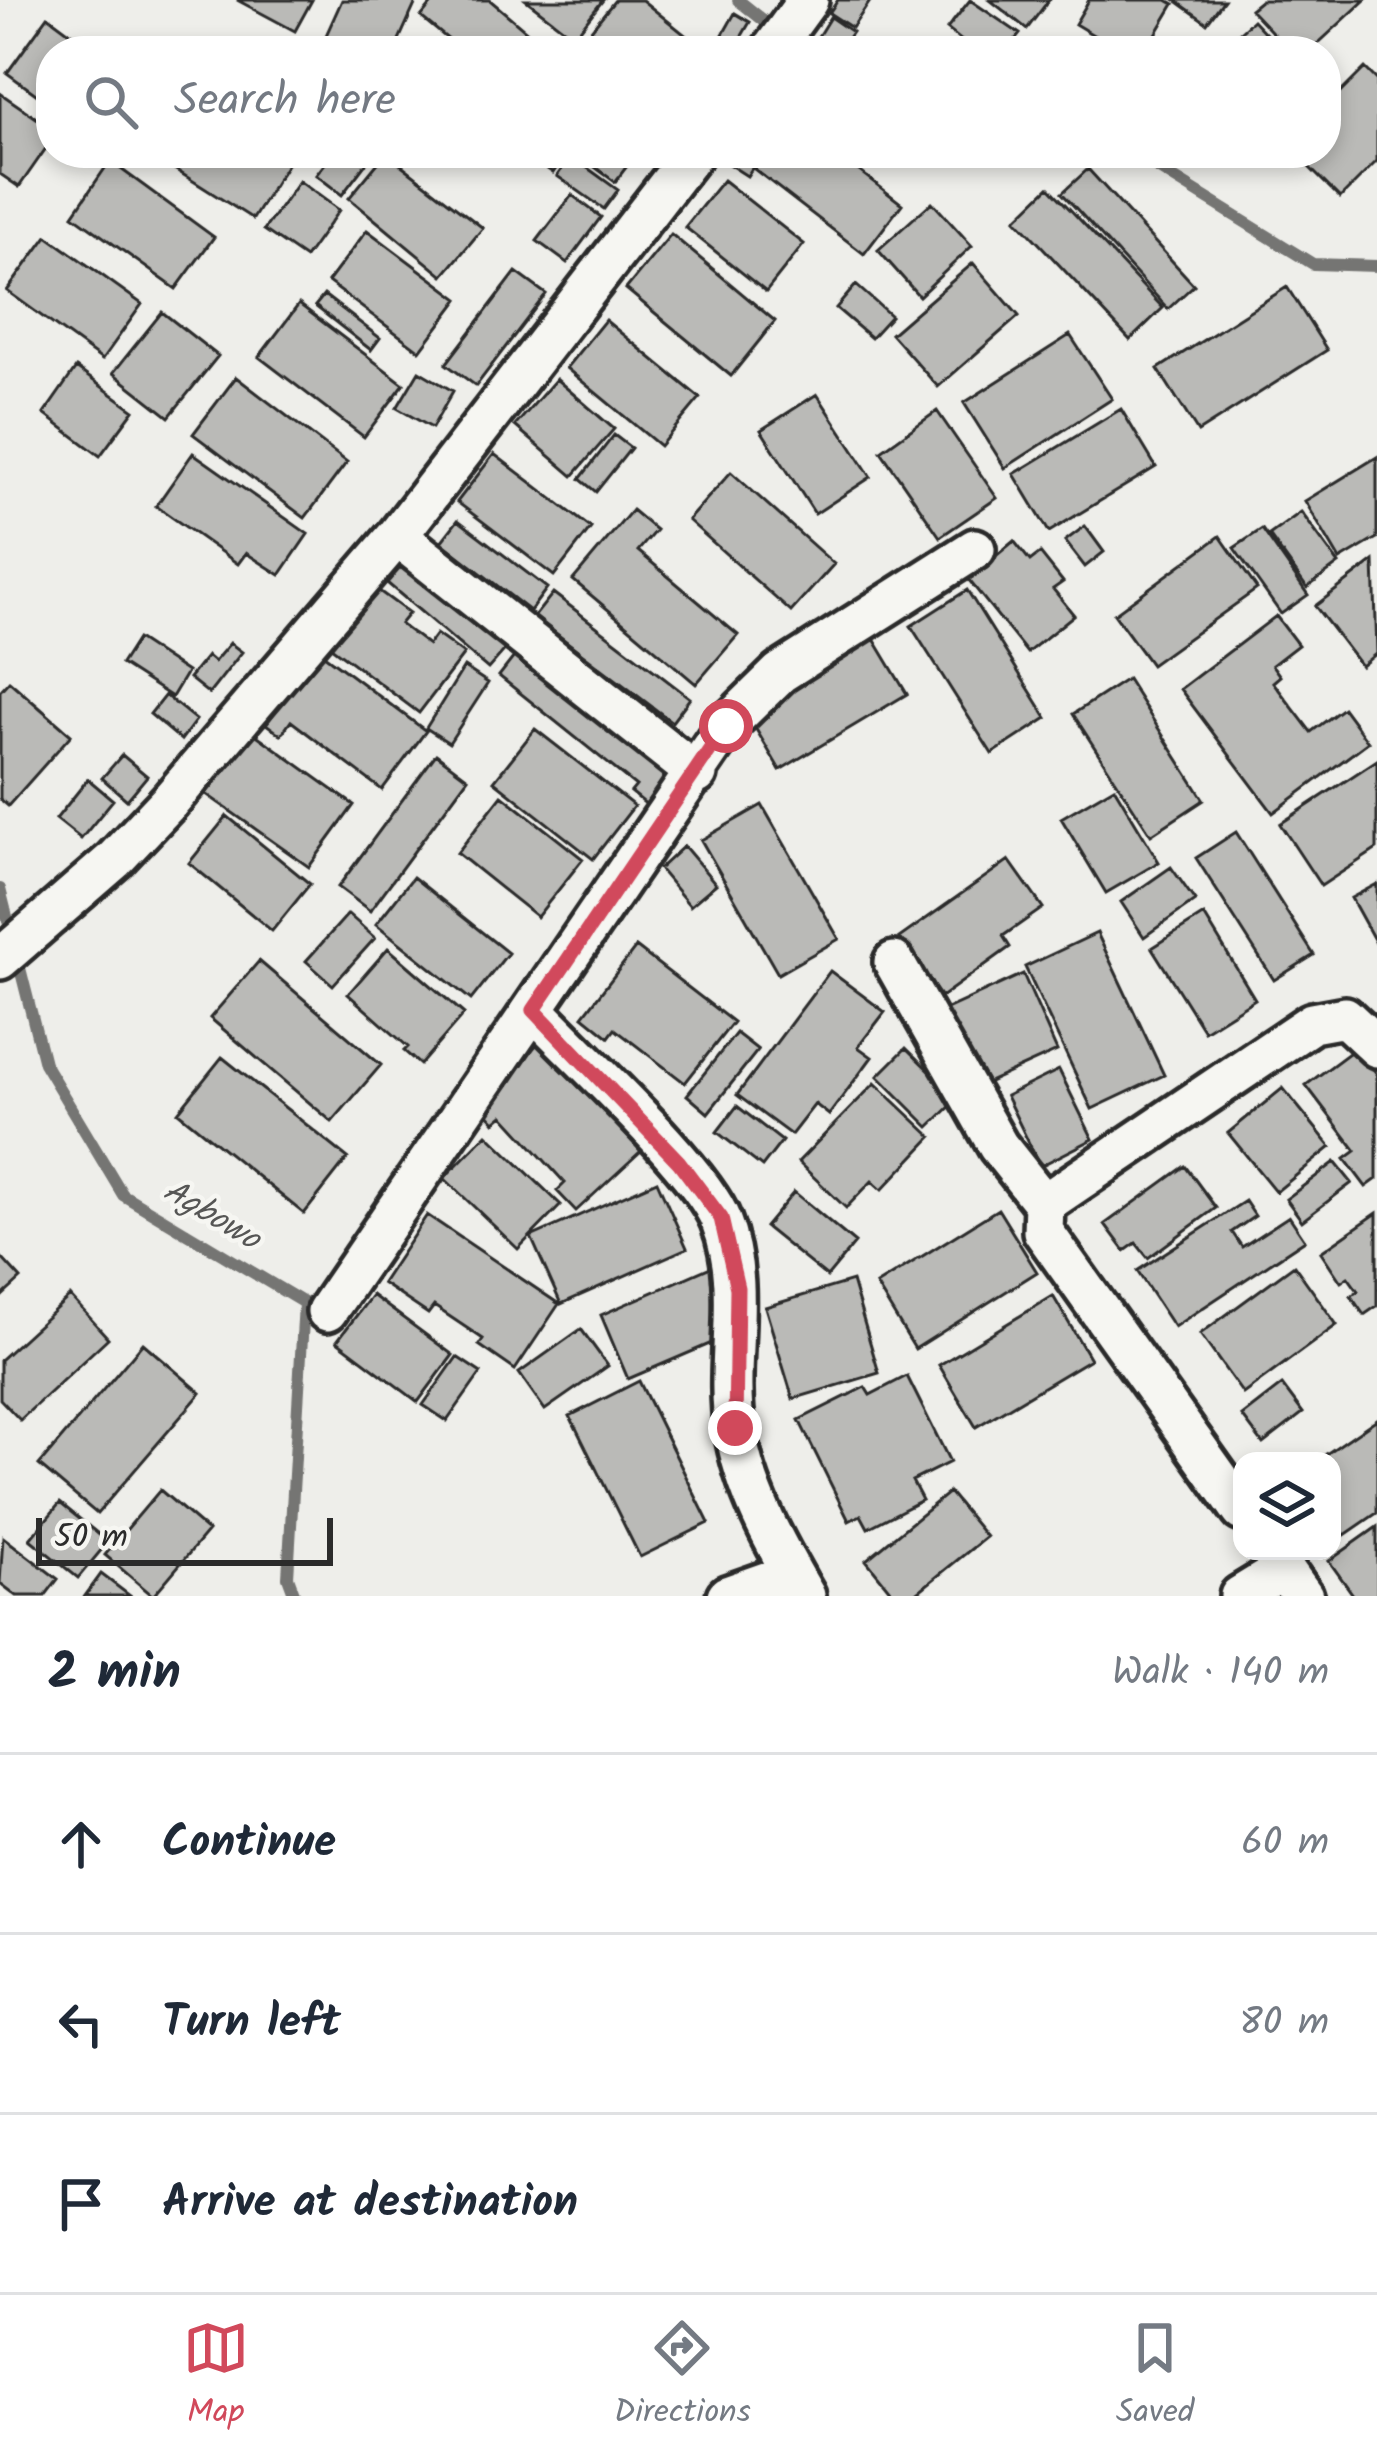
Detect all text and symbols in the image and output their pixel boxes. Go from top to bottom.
search box [36,36,1341,168]
text: Search here [174,66,396,138]
icon: search [78,69,144,135]
route start [699,699,753,753]
water label: Agbowo [152,1166,272,1267]
route end [708,1401,762,1455]
map controls [1233,1452,1341,1560]
button: layers [1233,1452,1341,1560]
scale bar [36,1512,333,1565]
text: 50 m [54,1512,128,1565]
text: 2 min [48,1634,181,1715]
text: Walk · 140 m [1112,1643,1329,1705]
text: Continue [162,1808,336,1880]
icon: ahead [48,1811,114,1877]
text: 60 m [1241,1813,1329,1875]
text: Turn left [162,1988,341,2060]
icon: left [48,1991,114,2057]
text: 80 m [1239,1993,1329,2055]
text: Arrive at destination [162,2168,578,2240]
icon: arrive [48,2171,114,2237]
tab: Map [183,2315,249,2440]
tab: Directions [614,2315,751,2440]
tab: Saved [1116,2315,1194,2440]

